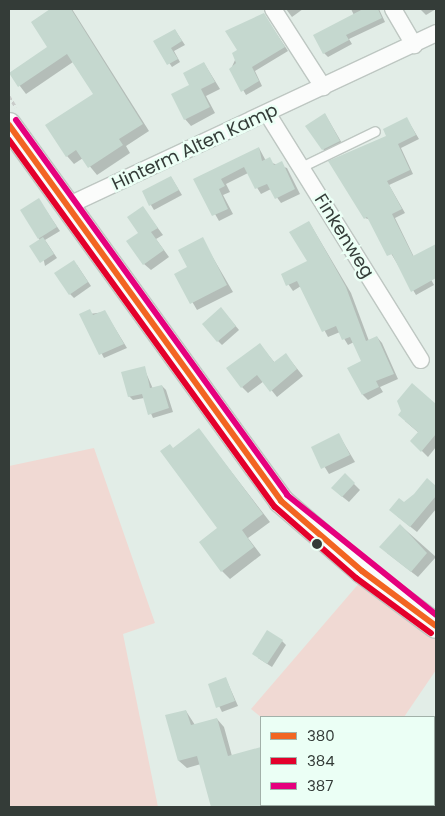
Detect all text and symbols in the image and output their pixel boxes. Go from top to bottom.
street label: Hinterm Alten Kamp [109,99,281,195]
street label: Finkenweg [310,190,378,282]
unlabelled marker [312,539,322,549]
legend [260,716,435,806]
text: 380 [307,725,335,746]
text: 384 [307,750,335,771]
text: 387 [307,775,334,796]

